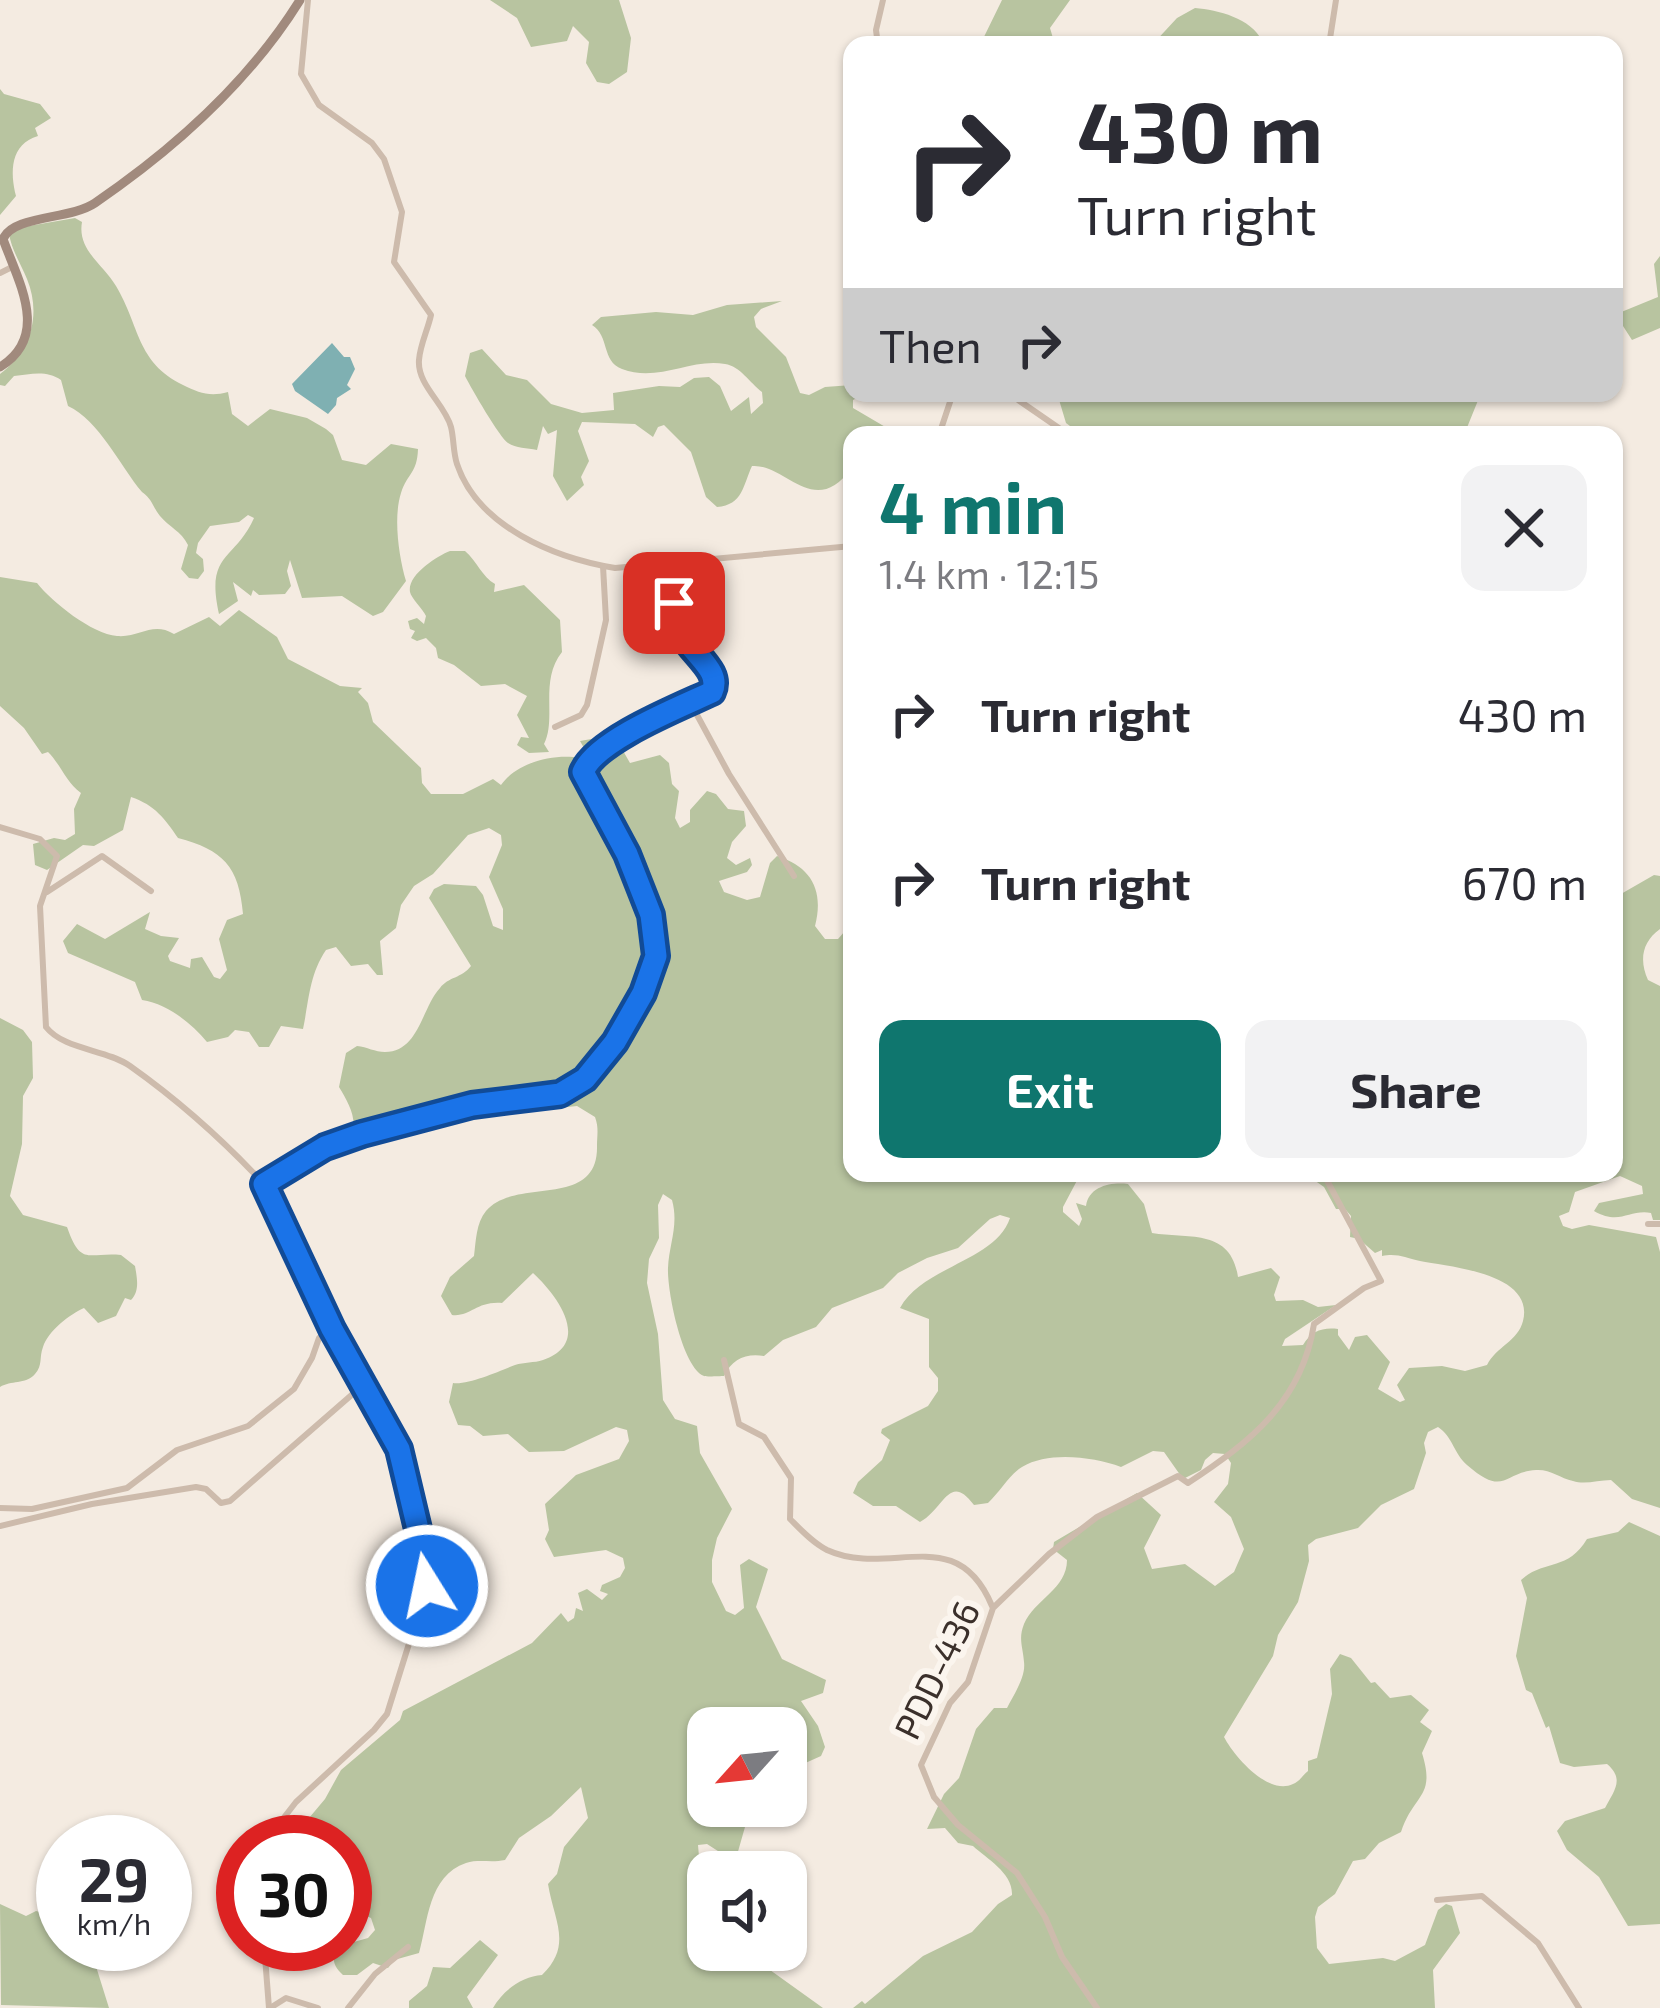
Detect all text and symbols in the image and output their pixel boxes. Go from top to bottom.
text: 430 m [1077,79,1323,180]
icon: right [879,84,1035,240]
text: Turn right [1077,181,1317,246]
icon: right [1006,312,1072,378]
text: Then [879,318,982,372]
text: 4 min [879,462,1067,548]
button: close [1461,465,1587,591]
text: 1.4 km · 12:15 [879,550,1099,597]
pin [623,552,725,654]
icon: arrive [641,570,707,636]
icon: right [879,681,945,747]
text: Turn right [981,687,1190,741]
text: 430 m [1458,687,1587,741]
icon: right [879,849,945,915]
text: Turn right [981,855,1190,909]
text: 670 m [1462,855,1587,909]
button: Exit [879,1020,1221,1158]
button: Share [1245,1020,1587,1158]
position arrow [364,1523,490,1649]
street label: PDD-436 [884,1593,987,1745]
north arrow [687,1707,807,1827]
map controls [687,1707,807,1971]
speed limit sign: 30 [216,1815,372,1971]
text: 29 [79,1842,149,1914]
button: sound [687,1851,807,1971]
text: km/h [77,1905,151,1941]

